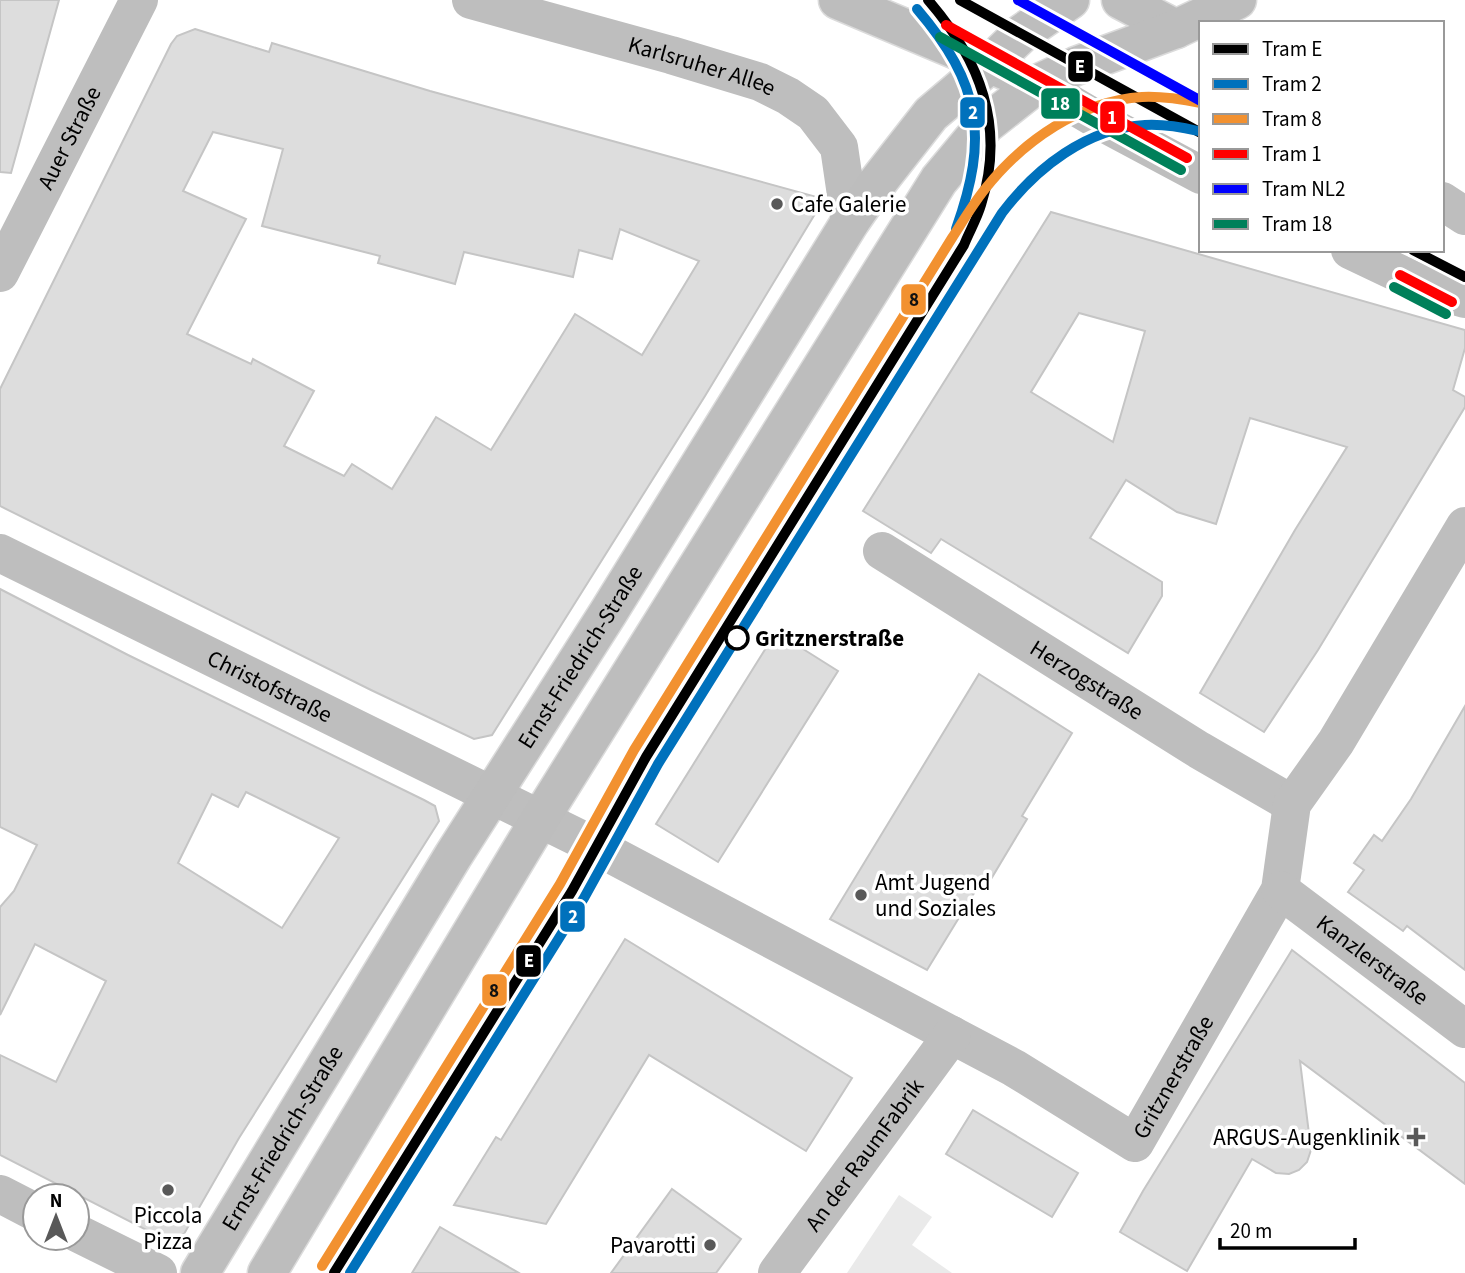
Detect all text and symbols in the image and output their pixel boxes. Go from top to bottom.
legend [1199,21,1444,252]
street label: Karlsruher Allee [624,28,782,104]
text: Tram E [1262,34,1322,64]
line badge: E [1067,50,1094,83]
text: E [1075,54,1085,81]
text: Tram 2 [1262,69,1322,99]
street label: Auer Straße [29,80,109,195]
line badge: 18 [1040,87,1081,120]
text: 18 [1050,91,1070,118]
line badge: 2 [959,96,986,129]
text: 2 [968,100,978,127]
line badge: 1 [1099,100,1126,134]
text: Tram 8 [1262,104,1322,134]
text: 1 [1107,105,1117,132]
text: Tram 1 [1262,139,1322,169]
text: Tram NL2 [1262,174,1346,204]
place label: Cafe Galerie [791,188,906,221]
marker: Cafe Galerie [769,196,785,212]
text: Tram 18 [1262,209,1332,239]
line badge: 8 [900,283,927,316]
text: 8 [909,287,919,314]
street label: Ernst-Friedrich-Straße [509,559,650,755]
place label: Gritznerstraße [755,622,904,655]
marker: Gritznerstraße [725,626,749,650]
street label: Herzogstraße [1024,632,1150,728]
street label: Christofstraße [202,641,338,731]
place label: Amt Jugend und Soziales [875,866,996,925]
marker: Amt Jugend und Soziales [853,887,869,903]
line badge: 2 [559,900,586,933]
text: 2 [568,904,578,931]
street label: Kanzlerstraße [1310,906,1436,1013]
line badge: E [515,944,542,978]
text: E [524,948,534,975]
line badge: 8 [481,973,508,1007]
text: 8 [489,978,499,1005]
street label: Gritznerstraße [1124,1009,1222,1145]
street label: Ernst-Friedrich-Straße [213,1039,351,1237]
street label: An der RaumFabrik [797,1071,932,1238]
place label: ARGUS-Augenklinik [1213,1121,1401,1154]
marker: ARGUS-Augenklinik [1406,1127,1426,1147]
north arrow [21,1182,91,1252]
marker: Piccola Pizza [160,1182,176,1198]
text: N [50,1188,62,1215]
place label: Piccola Pizza [134,1199,202,1258]
scale bar [1220,1206,1355,1250]
text: 20 m [1230,1216,1272,1246]
place label: Pavarotti [610,1229,696,1262]
marker: Pavarotti [702,1237,718,1253]

